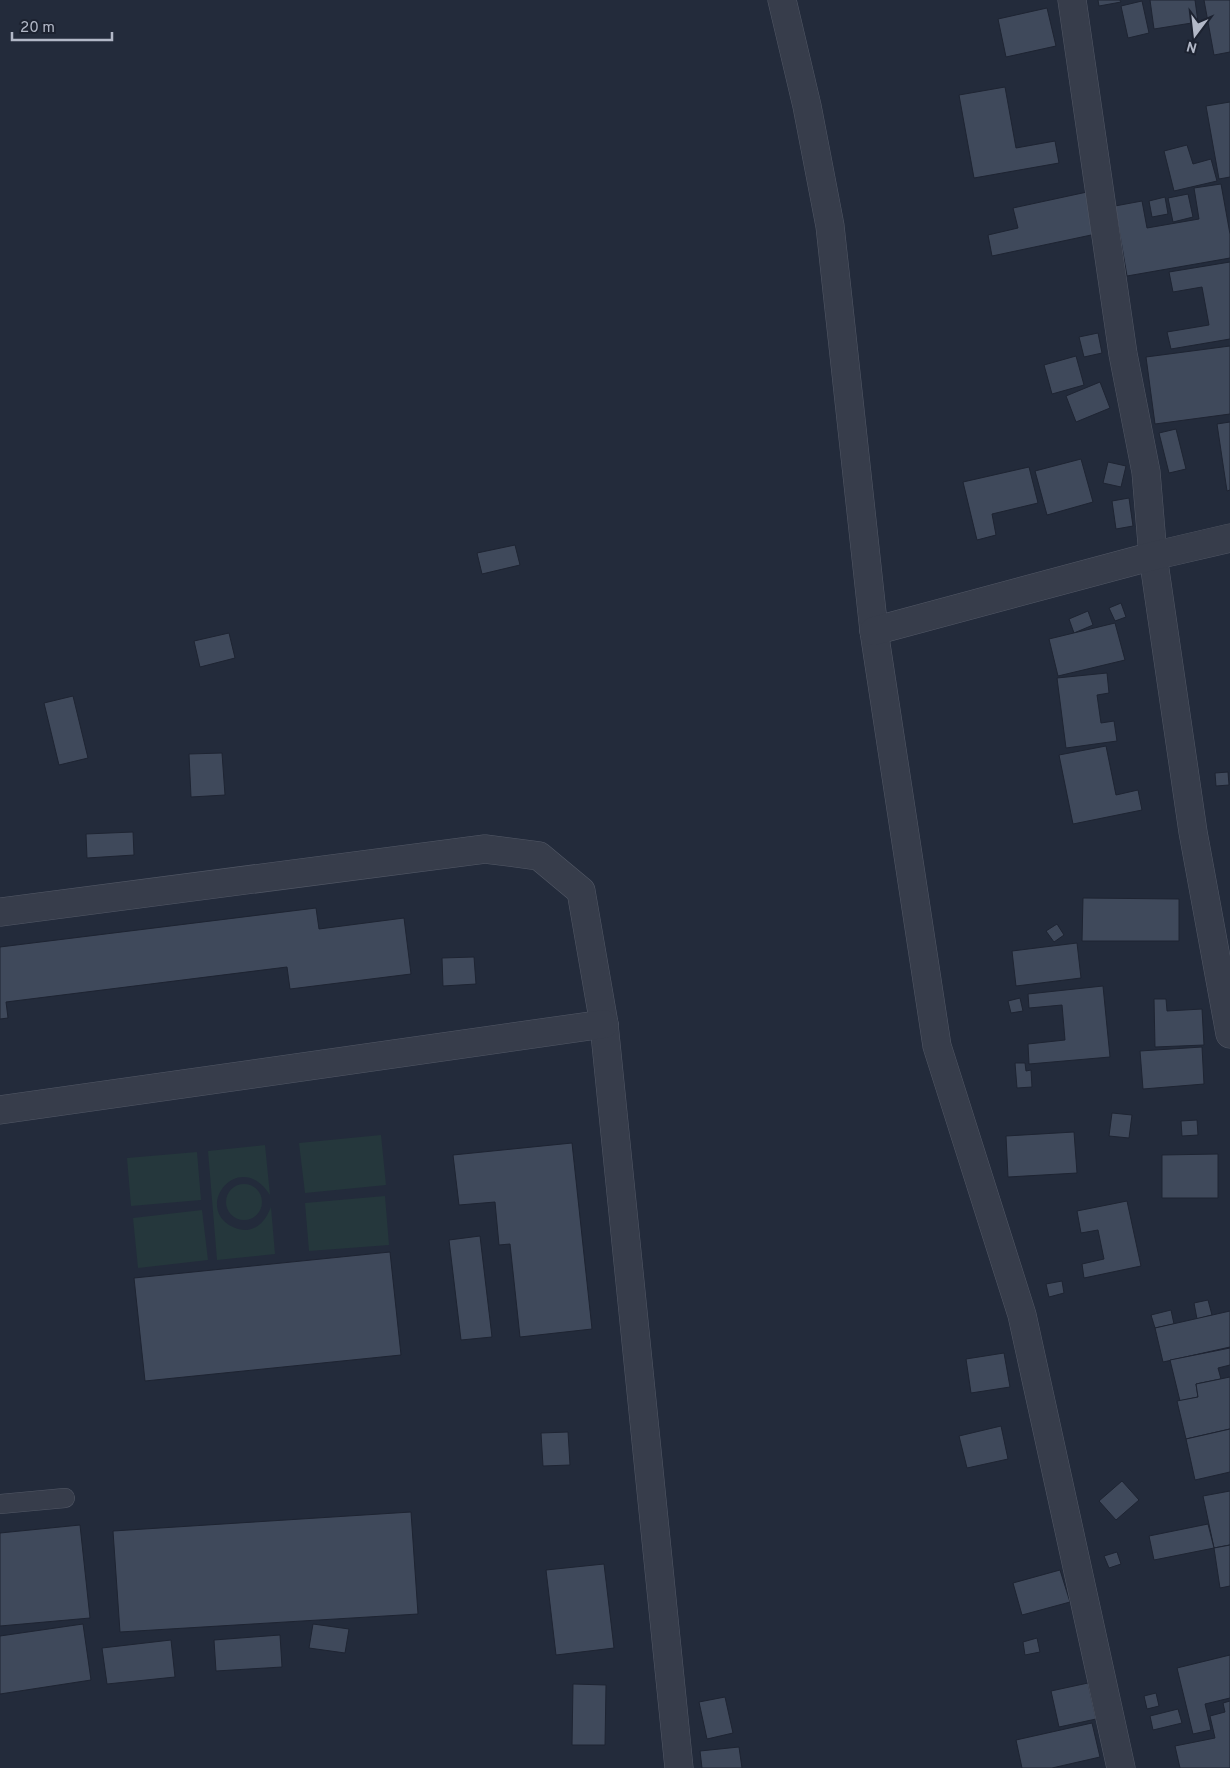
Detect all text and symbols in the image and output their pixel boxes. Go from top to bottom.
scale bar [12,10,112,42]
north arrow [1170,10,1220,60]
text: 20 m [20,19,55,38]
text: N [1185,37,1199,56]

